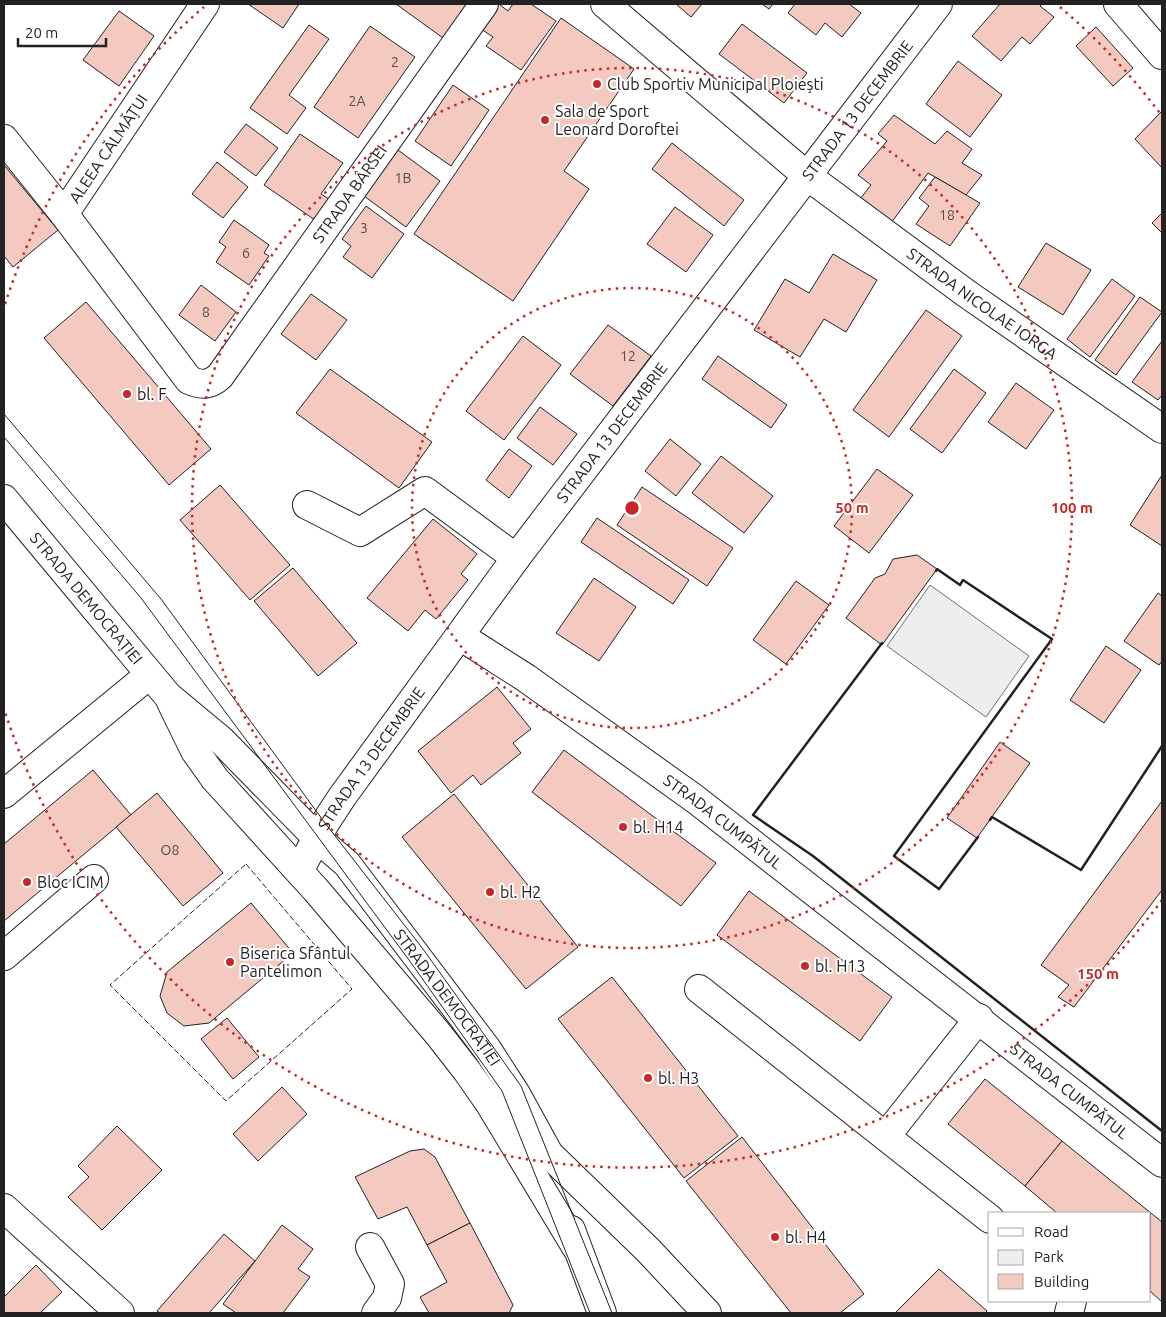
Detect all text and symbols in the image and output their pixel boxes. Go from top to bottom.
scale bar [18,15,105,47]
text: 20 m [25,24,58,41]
street label: STRADA 13 DECEMBRIE [798,37,916,184]
house number: 2 [391,54,399,70]
place label: Club Sportiv Municipal Ploiești [607,75,824,93]
marker: Club Sportiv Municipal Ploiești [591,78,603,90]
street label: ALEEA CĂLMĂȚUI [65,91,151,206]
house number: 2A [349,93,366,109]
place label: Sala de Sport Leonard Doroftei [555,102,679,138]
marker: Sala de Sport Leonard Doroftei [539,114,551,126]
street label: STRADA BÂRSEI [309,141,390,246]
house number: 1B [395,170,411,186]
house number: 18 [939,207,955,223]
house number: 3 [360,220,368,236]
street label: STRADA NICOLAE IORGA [904,244,1061,363]
house number: 6 [242,245,250,261]
house number: 8 [202,304,210,320]
house number: 12 [620,348,636,364]
street label: STRADA 13 DECEMBRIE [553,359,671,506]
place label: bl. F [137,385,167,403]
marker: bl. F [121,388,133,400]
centre of rings [623,499,641,517]
text: 50 m [835,499,869,516]
text: 100 m [1051,499,1093,516]
street label: STRADA DEMOCRAȚIEI [27,529,146,668]
street label: STRADA 13 DECEMBRIE [314,683,428,833]
street label: STRADA CUMPĂTUL [660,771,786,873]
place label: bl. H14 [633,818,683,836]
marker: bl. H14 [617,821,629,833]
house number: O8 [161,842,179,858]
place label: Bloc ICIM [37,873,104,891]
marker: Bloc ICIM [21,876,33,888]
place label: bl. H2 [500,883,541,901]
marker: bl. H2 [484,886,496,898]
street label: STRADA DEMOCRAȚIEI [391,926,504,1069]
place label: Biserica Sfântul Pantelimon [240,944,351,980]
marker: Biserica Sfântul Pantelimon [224,956,236,968]
place label: bl. H13 [815,957,865,975]
marker: bl. H13 [799,960,811,972]
text: 150 m [1077,965,1119,982]
street label: STRADA CUMPĂTUL [1007,1039,1132,1142]
place label: bl. H3 [658,1069,699,1087]
marker: bl. H3 [642,1072,654,1084]
legend [988,1212,1151,1302]
text: Road [1034,1223,1069,1240]
place label: bl. H4 [785,1228,826,1246]
marker: bl. H4 [769,1231,781,1243]
text: Park [1034,1248,1064,1265]
text: Building [1034,1273,1089,1290]

